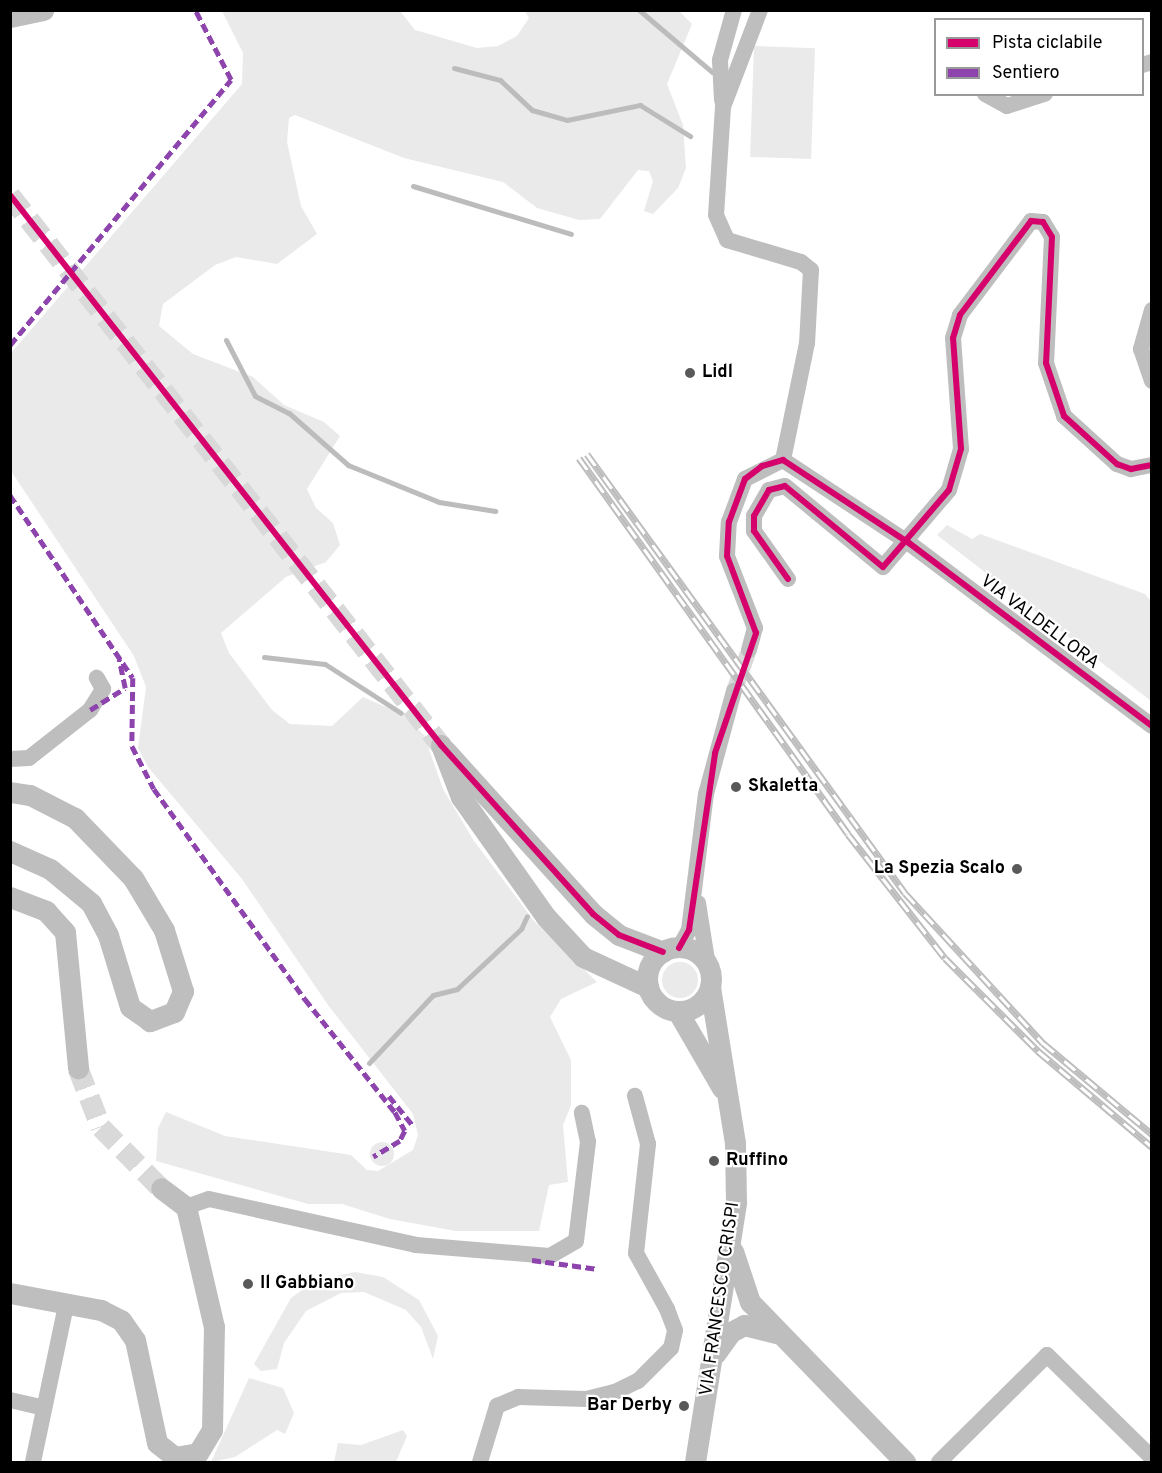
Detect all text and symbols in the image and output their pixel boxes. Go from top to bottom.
legend [934,18,1144,96]
text: Pista ciclabile [992,32,1102,55]
text: Sentiero [992,62,1060,85]
place label: Lidl [702,362,733,384]
marker: Lidl [683,366,697,380]
street label: VIA VALDELLORA [975,571,1103,675]
place label: Skaletta [748,776,818,798]
marker: Skaletta [729,780,743,794]
place label: La Spezia Scalo [874,858,1005,880]
marker: La Spezia Scalo [1010,862,1024,876]
place label: Ruffino [726,1150,788,1172]
marker: Ruffino [707,1154,721,1168]
street label: VIA FRANCESCO CRISPI [697,1200,745,1398]
place label: Il Gabbiano [260,1273,354,1295]
marker: Il Gabbiano [241,1277,255,1291]
place label: Bar Derby [587,1395,672,1417]
marker: Bar Derby [677,1399,691,1413]

